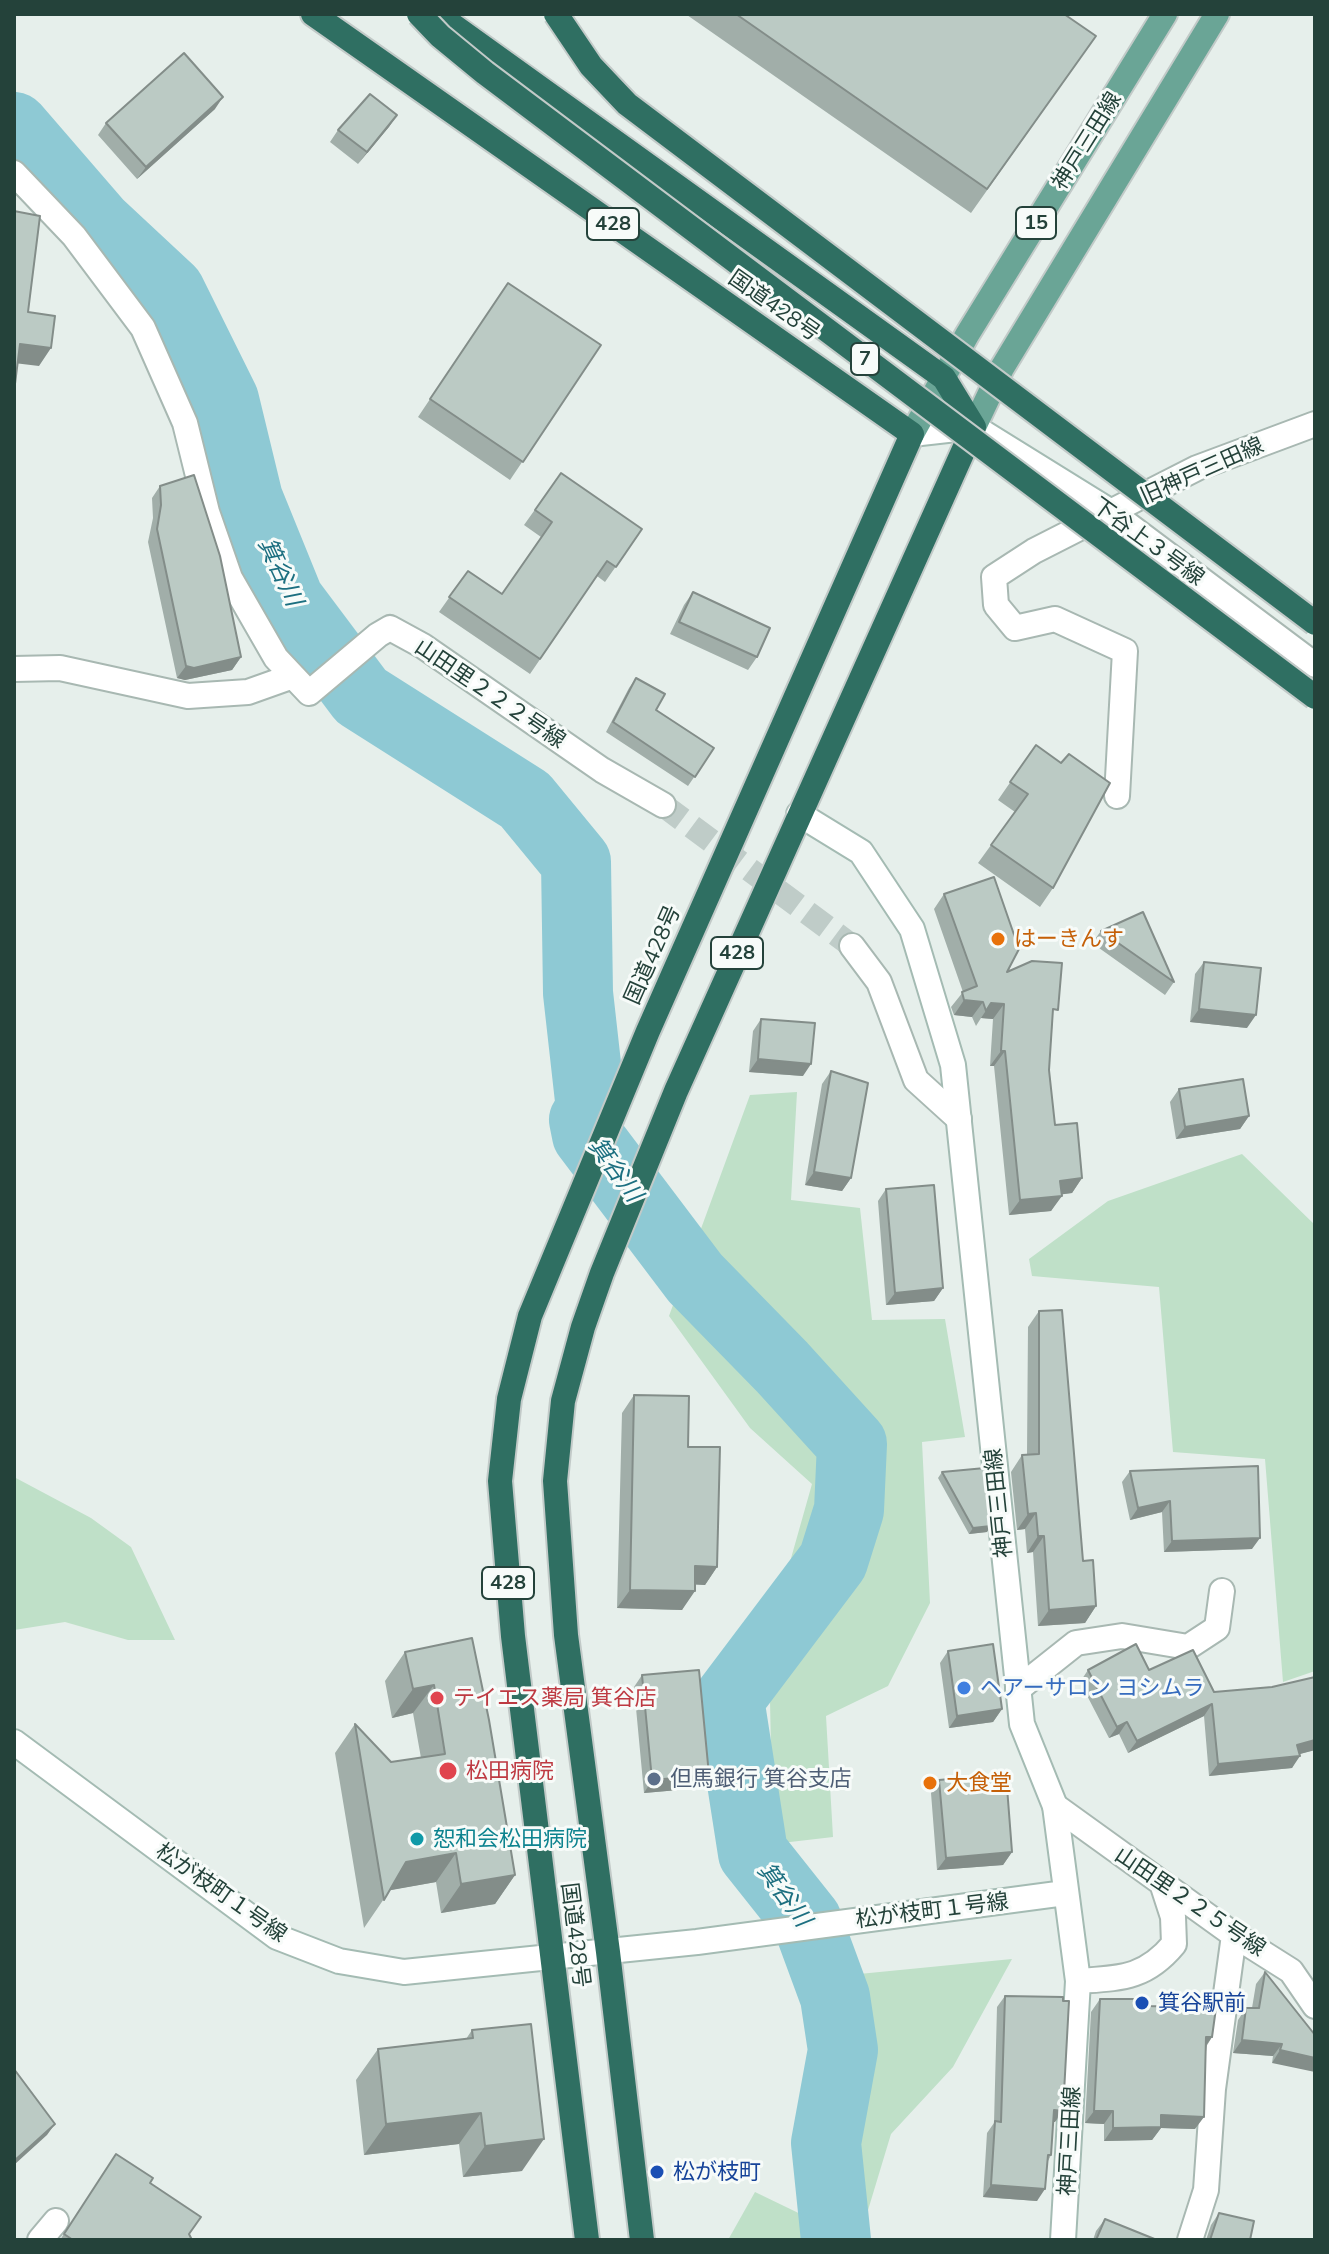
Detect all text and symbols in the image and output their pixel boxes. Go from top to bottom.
street label: 神戸三田線 [1047,87,1127,195]
road number: 15 [1016,207,1056,239]
road number: 428 [587,208,639,240]
street label: 国道428号 [723,265,825,347]
road number: 7 [851,343,879,375]
street label: 旧神戸三田線 [1136,432,1268,510]
street label: 下谷上３号線 [1087,493,1209,591]
water label: 箕谷川 [252,533,308,611]
street label: 山田里２２２号線 [410,634,570,754]
street label: 国道428号 [619,901,687,1009]
place label: はーきんす [1014,926,1124,952]
marker: はーきんす [989,930,1007,948]
road number: 428 [711,937,763,969]
water label: 箕谷川 [582,1132,648,1208]
street label: 神戸三田線 [980,1447,1018,1559]
road number: 428 [482,1567,534,1599]
place label: ヘアーサロン ヨシムラ [980,1675,1204,1701]
marker: ヘアーサロン ヨシムラ [955,1679,973,1697]
place label: テイエス薬局 箕谷店 [453,1685,657,1711]
marker: テイエス薬局 箕谷店 [428,1689,446,1707]
place label: 松田病院 [466,1758,554,1784]
marker: 松田病院 [437,1760,459,1782]
place label: 但馬銀行 箕谷支店 [670,1766,852,1792]
marker: 但馬銀行 箕谷支店 [645,1770,663,1788]
place label: 大食堂 [946,1770,1012,1796]
marker: 大食堂 [921,1774,939,1792]
place label: 恕和会松田病院 [433,1826,587,1852]
marker: 恕和会松田病院 [408,1830,426,1848]
street label: 松が枝町１号線 [150,1838,292,1948]
street label: 山田里２２５号線 [1110,1842,1270,1962]
water label: 箕谷川 [751,1857,817,1933]
street label: 国道428号 [555,1881,595,1989]
street label: 松が枝町１号線 [854,1889,1010,1933]
place label: 箕谷駅前 [1158,1990,1246,2016]
marker: 箕谷駅前 [1133,1994,1151,2012]
street label: 神戸三田線 [1054,2085,1086,2197]
place label: 松が枝町 [673,2159,761,2185]
marker: 松が枝町 [648,2163,666,2181]

